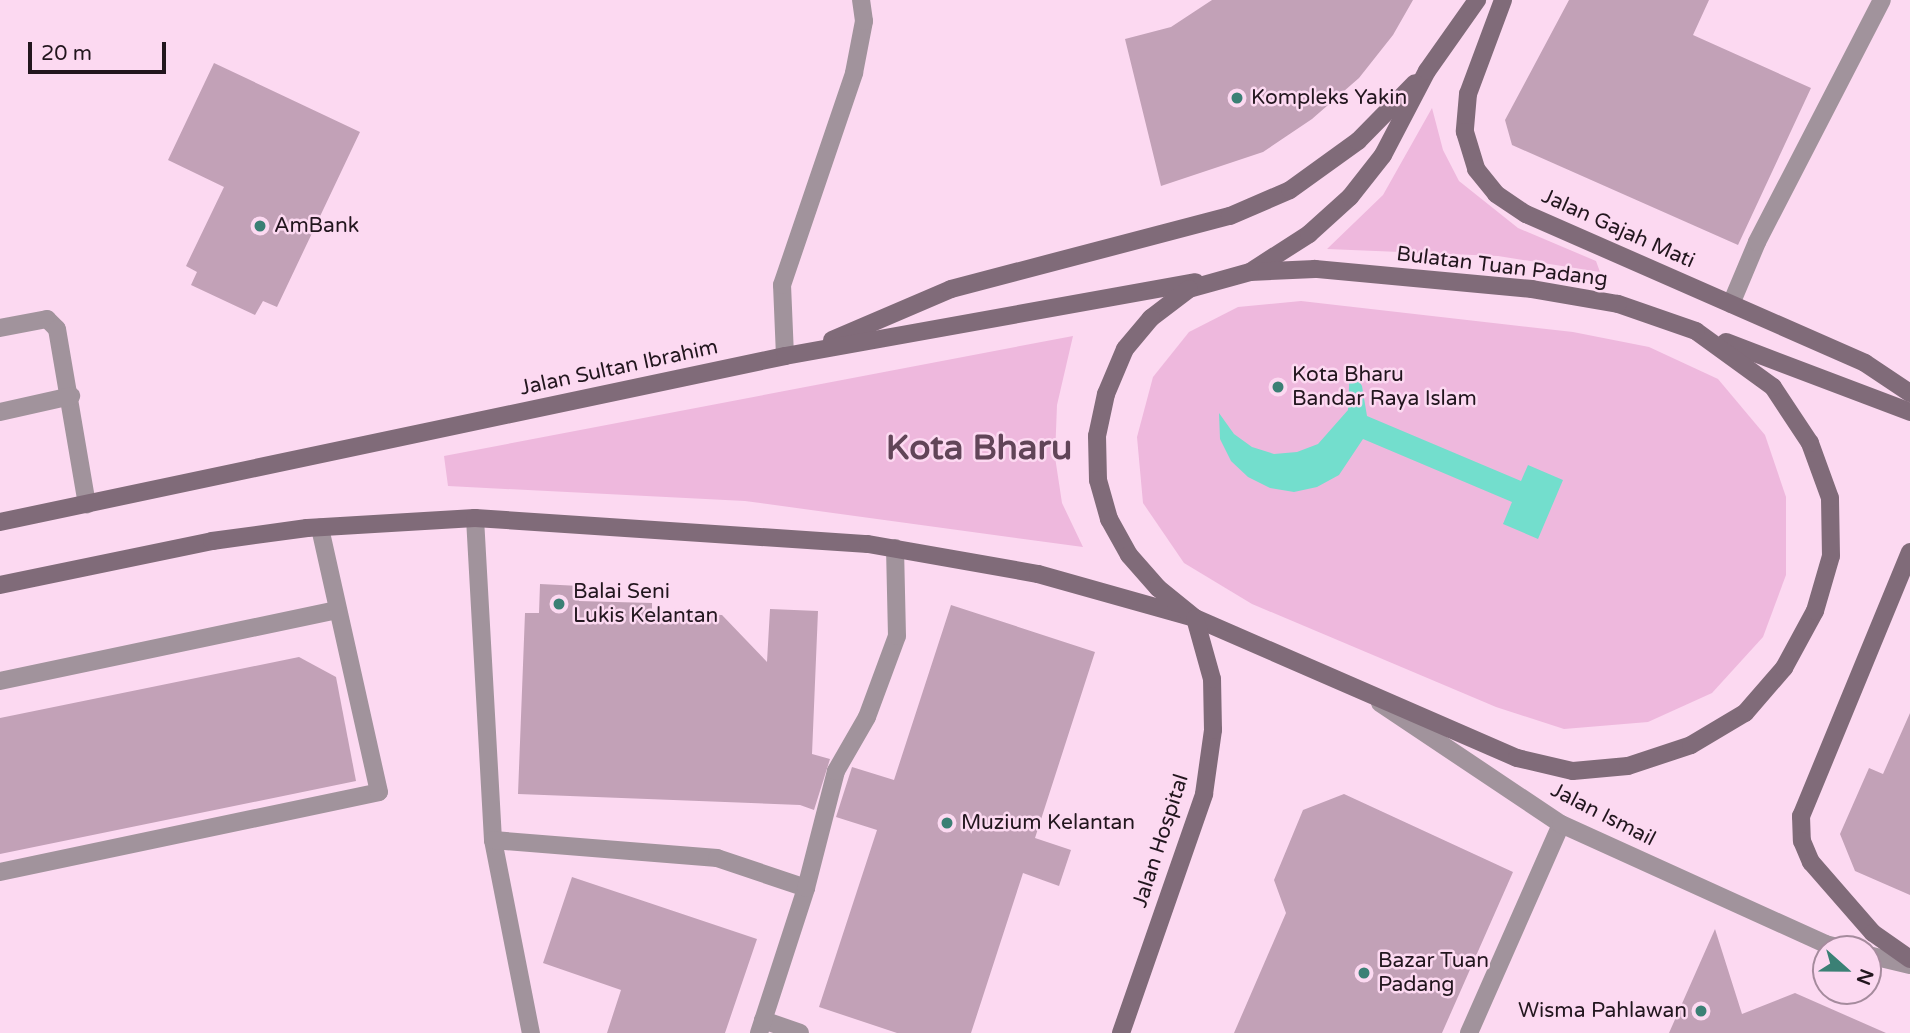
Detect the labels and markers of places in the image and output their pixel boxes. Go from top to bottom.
place label: Kompleks Yakin [1251,85,1407,111]
marker: Kompleks Yakin [1229,90,1245,106]
place label: AmBank [274,213,359,239]
marker: AmBank [252,218,268,234]
place label: Kota Bharu Bandar Raya Islam [1292,362,1477,412]
marker: Kota Bharu Bandar Raya Islam [1270,379,1286,395]
place label: Balai Seni Lukis Kelantan [573,579,718,629]
marker: Balai Seni Lukis Kelantan [551,596,567,612]
place label: Muzium Kelantan [961,810,1135,836]
marker: Muzium Kelantan [939,815,955,831]
place label: Bazar Tuan Padang [1378,948,1489,998]
marker: Bazar Tuan Padang [1356,965,1372,981]
place label: Wisma Pahlawan [1518,998,1687,1024]
marker: Wisma Pahlawan [1693,1003,1709,1019]

